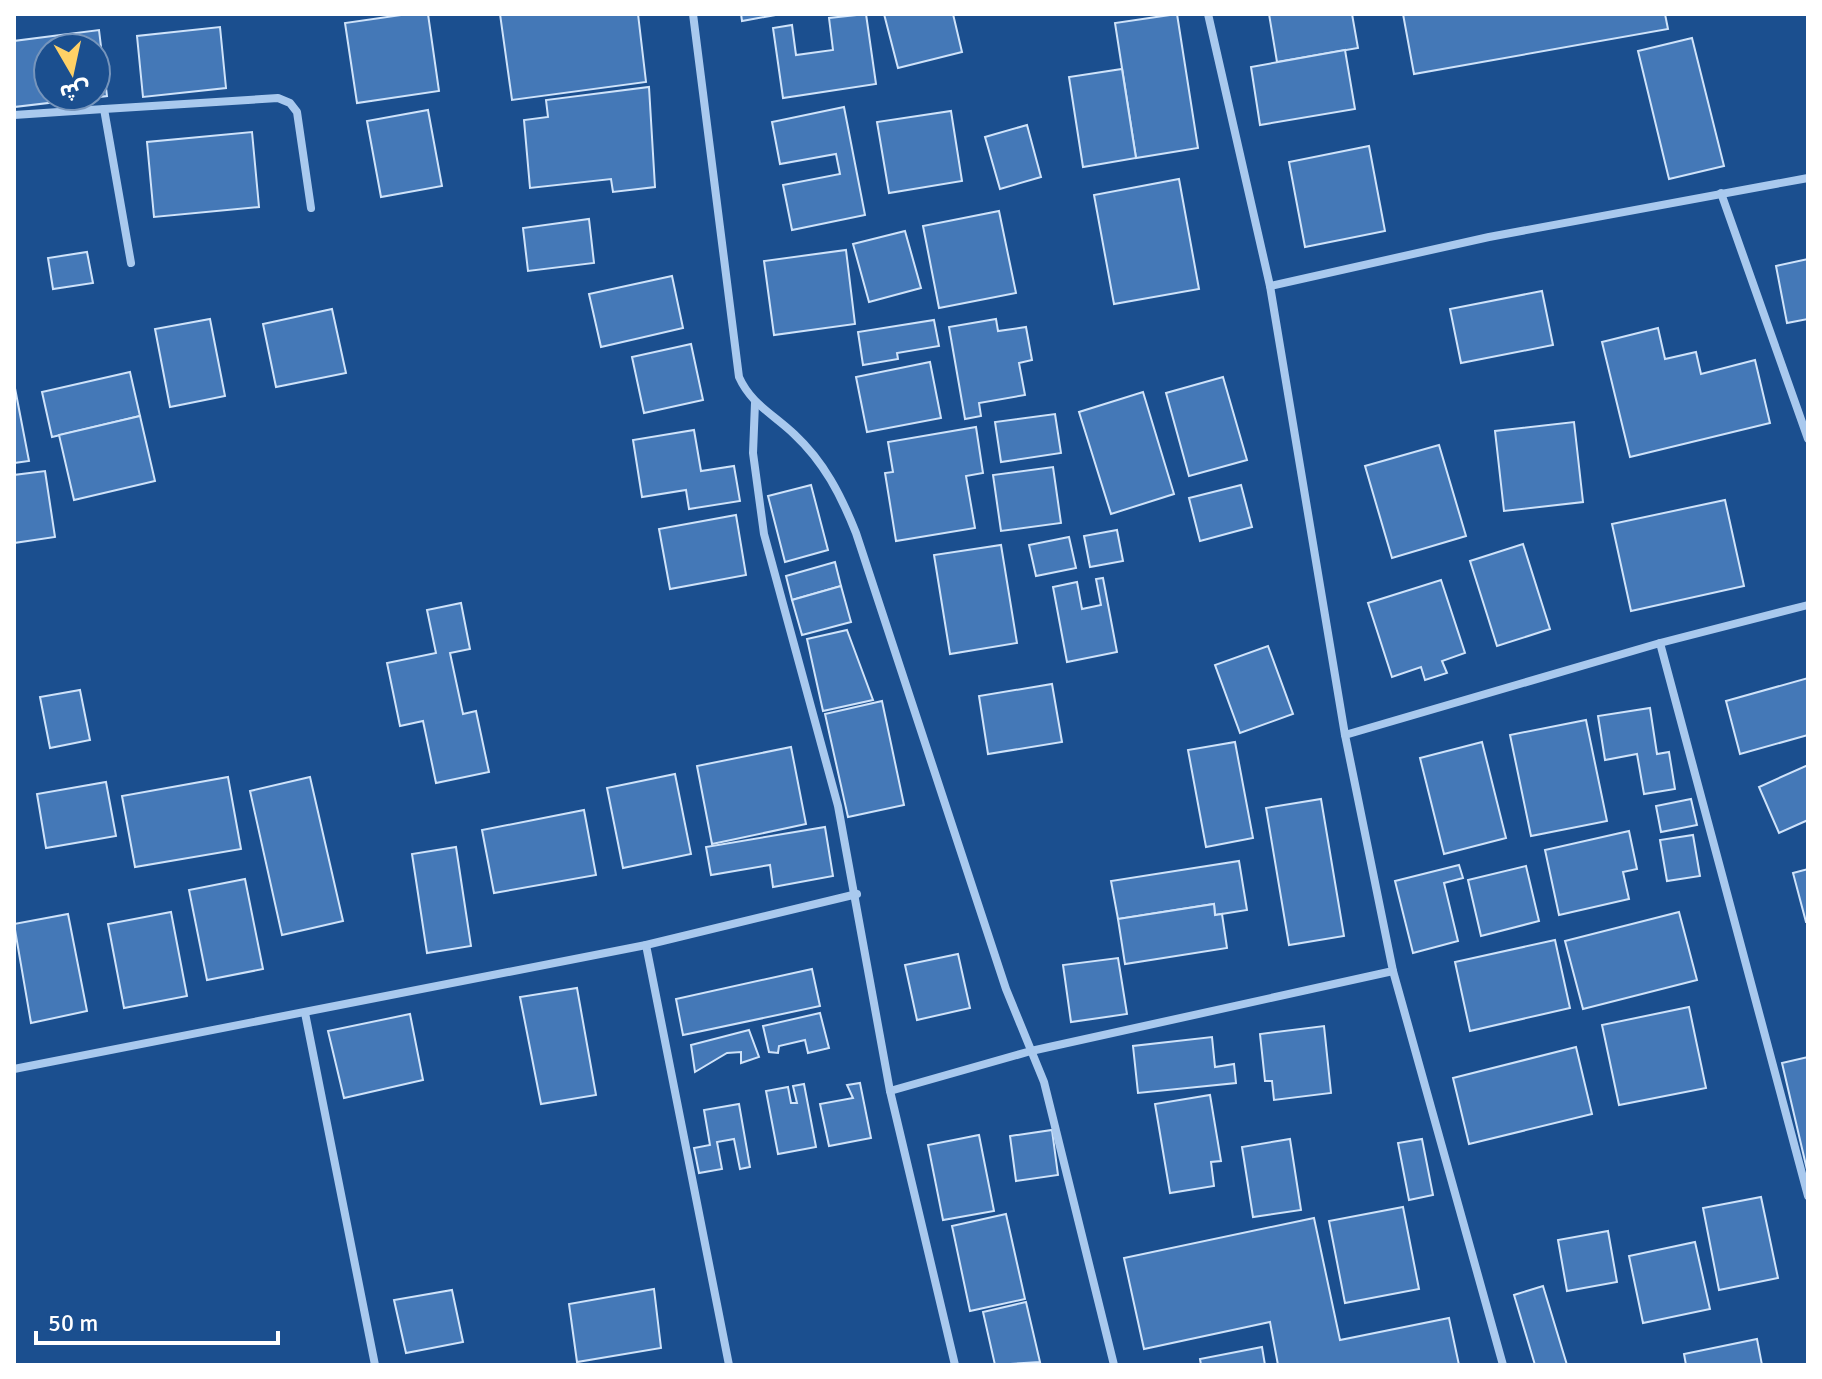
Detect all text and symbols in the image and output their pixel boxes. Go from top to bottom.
north arrow [32,32,112,112]
text: ش [58,76,92,107]
scale bar [36,1295,278,1345]
text: 50 m [48,1308,98,1338]

